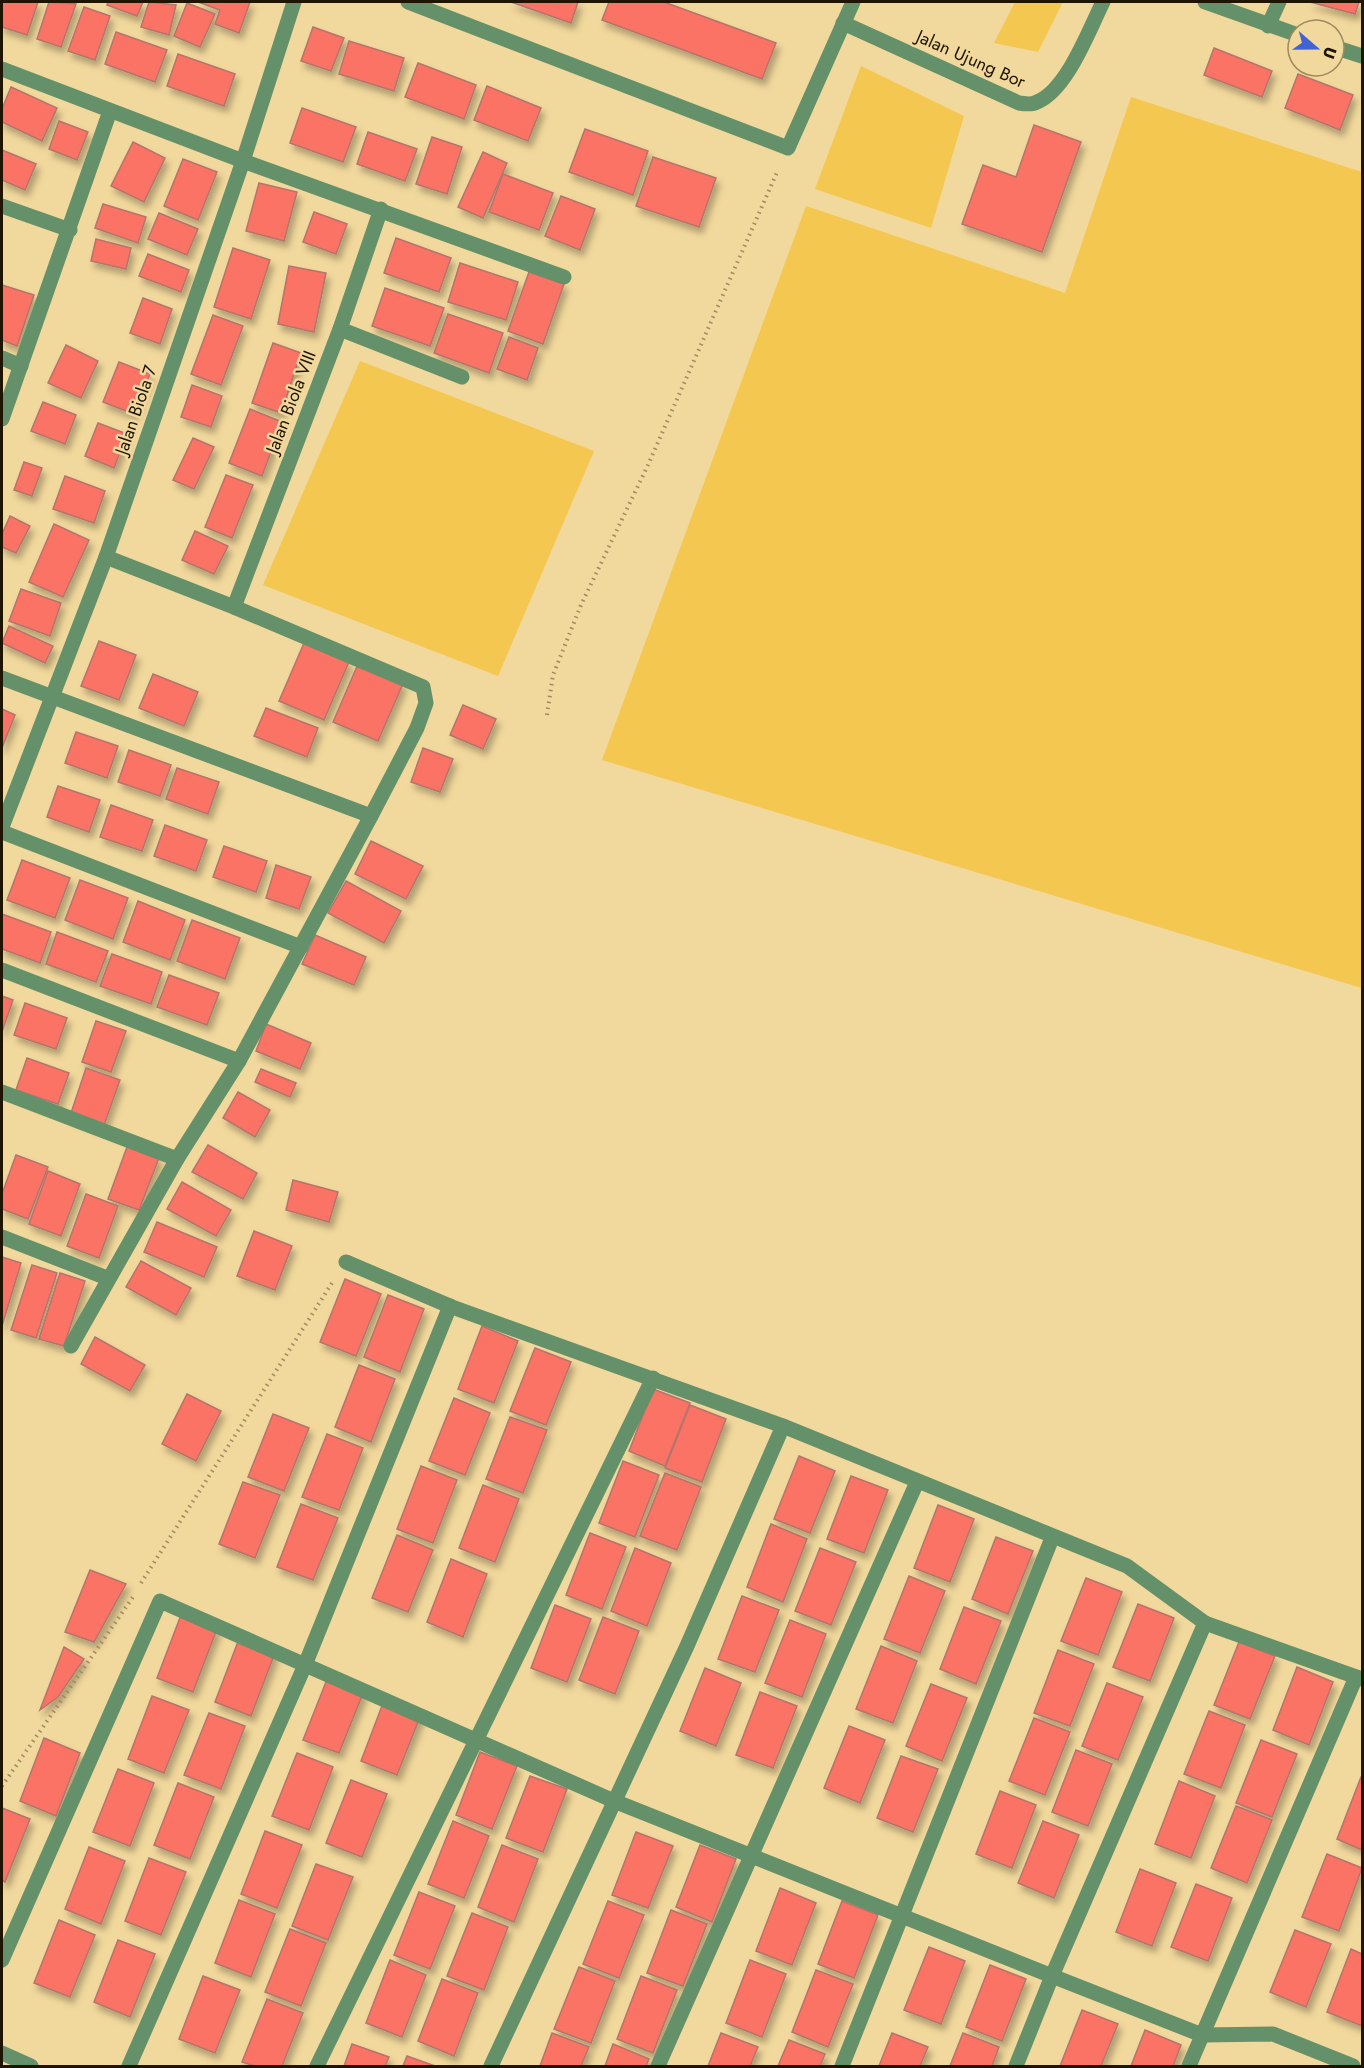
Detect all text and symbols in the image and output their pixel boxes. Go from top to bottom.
north arrow [1286,18,1346,78]
street label: Jalan Ujung Bor [910,23,1030,95]
text: U [1317,44,1342,62]
street label: Jalan Biola VIII [259,347,323,459]
street label: Jalan Biola 7 [108,361,164,460]

